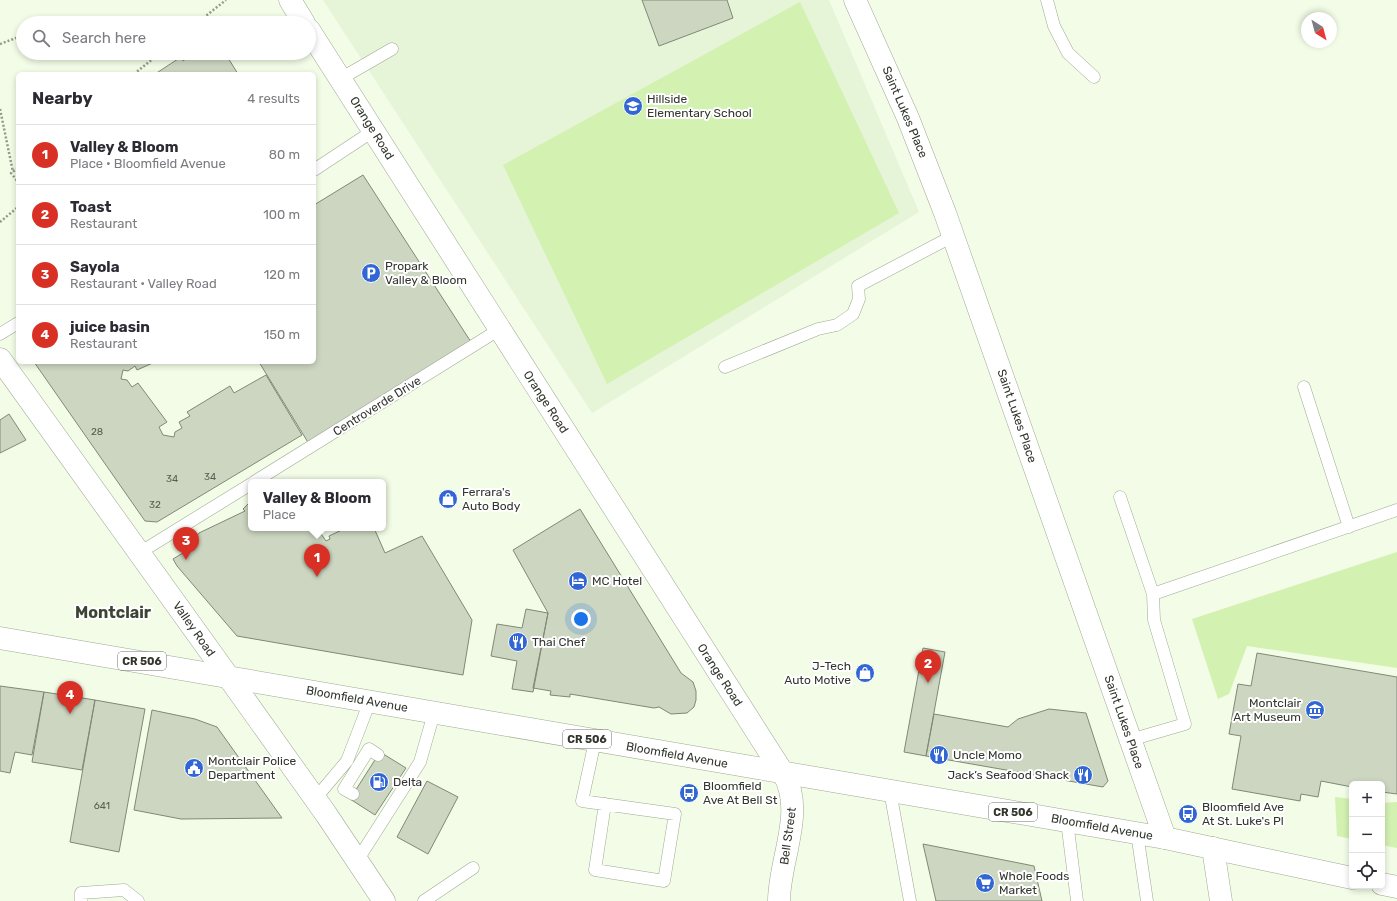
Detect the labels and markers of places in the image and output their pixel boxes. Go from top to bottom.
place label: Hillside Elementary School [647,92,752,120]
school or university icon: Hillside Elementary School [622,95,644,117]
place label: Propark Valley & Bloom [385,259,467,287]
parking icon: Propark Valley & Bloom [360,262,382,284]
place label: Ferrara's Auto Body [462,485,521,513]
shop icon: Ferrara's Auto Body [437,488,459,510]
pin: 3 [173,527,199,560]
pin: 1 [304,544,330,577]
hotel icon: MC Hotel [567,570,589,592]
place label: MC Hotel [592,574,642,588]
restaurant icon: Thai Chef [507,631,529,653]
place label: Thai Chef [532,635,585,649]
pin: 2 [915,650,941,683]
place label: J-Tech Auto Motive [784,659,851,687]
shop icon: J-Tech Auto Motive [854,662,876,684]
pin: 4 [57,681,83,714]
place label: Montclair Art Museum [1233,696,1301,724]
museum icon: Montclair Art Museum [1304,699,1326,721]
restaurant icon: Uncle Momo [928,744,950,766]
place label: Uncle Momo [953,748,1022,762]
place label: Montclair Police Department [208,754,297,782]
public building icon: Montclair Police Department [183,757,205,779]
restaurant icon: Jack’s Seafood Shack [1072,764,1094,786]
place label: Jack’s Seafood Shack [947,768,1070,782]
fuel station icon: Delta [368,771,390,793]
place label: Delta [393,775,422,789]
place label: Bloomfield Ave At Bell St [703,779,778,807]
bus stop icon: Bloomfield Ave At Bell St [678,782,700,804]
place label: Bloomfield Ave At St. Luke's Pl [1202,800,1284,828]
bus stop icon: Bloomfield Ave At St. Luke's Pl [1177,803,1199,825]
place label: Whole Foods Market [999,869,1069,897]
supermarket icon: Whole Foods Market [974,872,996,894]

